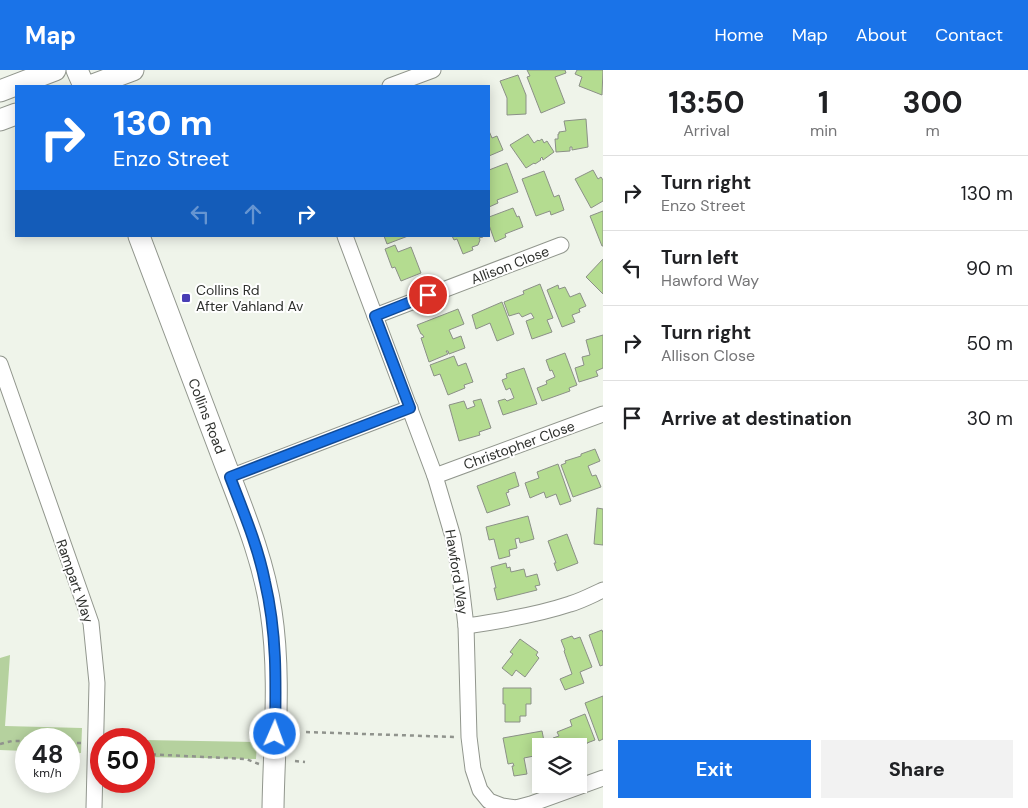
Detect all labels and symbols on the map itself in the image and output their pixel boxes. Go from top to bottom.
street label: Allison Close [468,242,552,288]
pin [407,274,449,316]
place label: Collins Rd After Vahland Av [196,281,304,315]
marker: Collins Rd After Vahland Av [180,292,192,304]
street label: Collins Road [184,376,230,456]
street label: Christopher Close [461,417,577,473]
street label: Hawford Way [441,528,473,616]
street label: Rampart Way [52,537,98,625]
position arrow [248,707,300,759]
speed limit sign: 50 [90,728,155,793]

